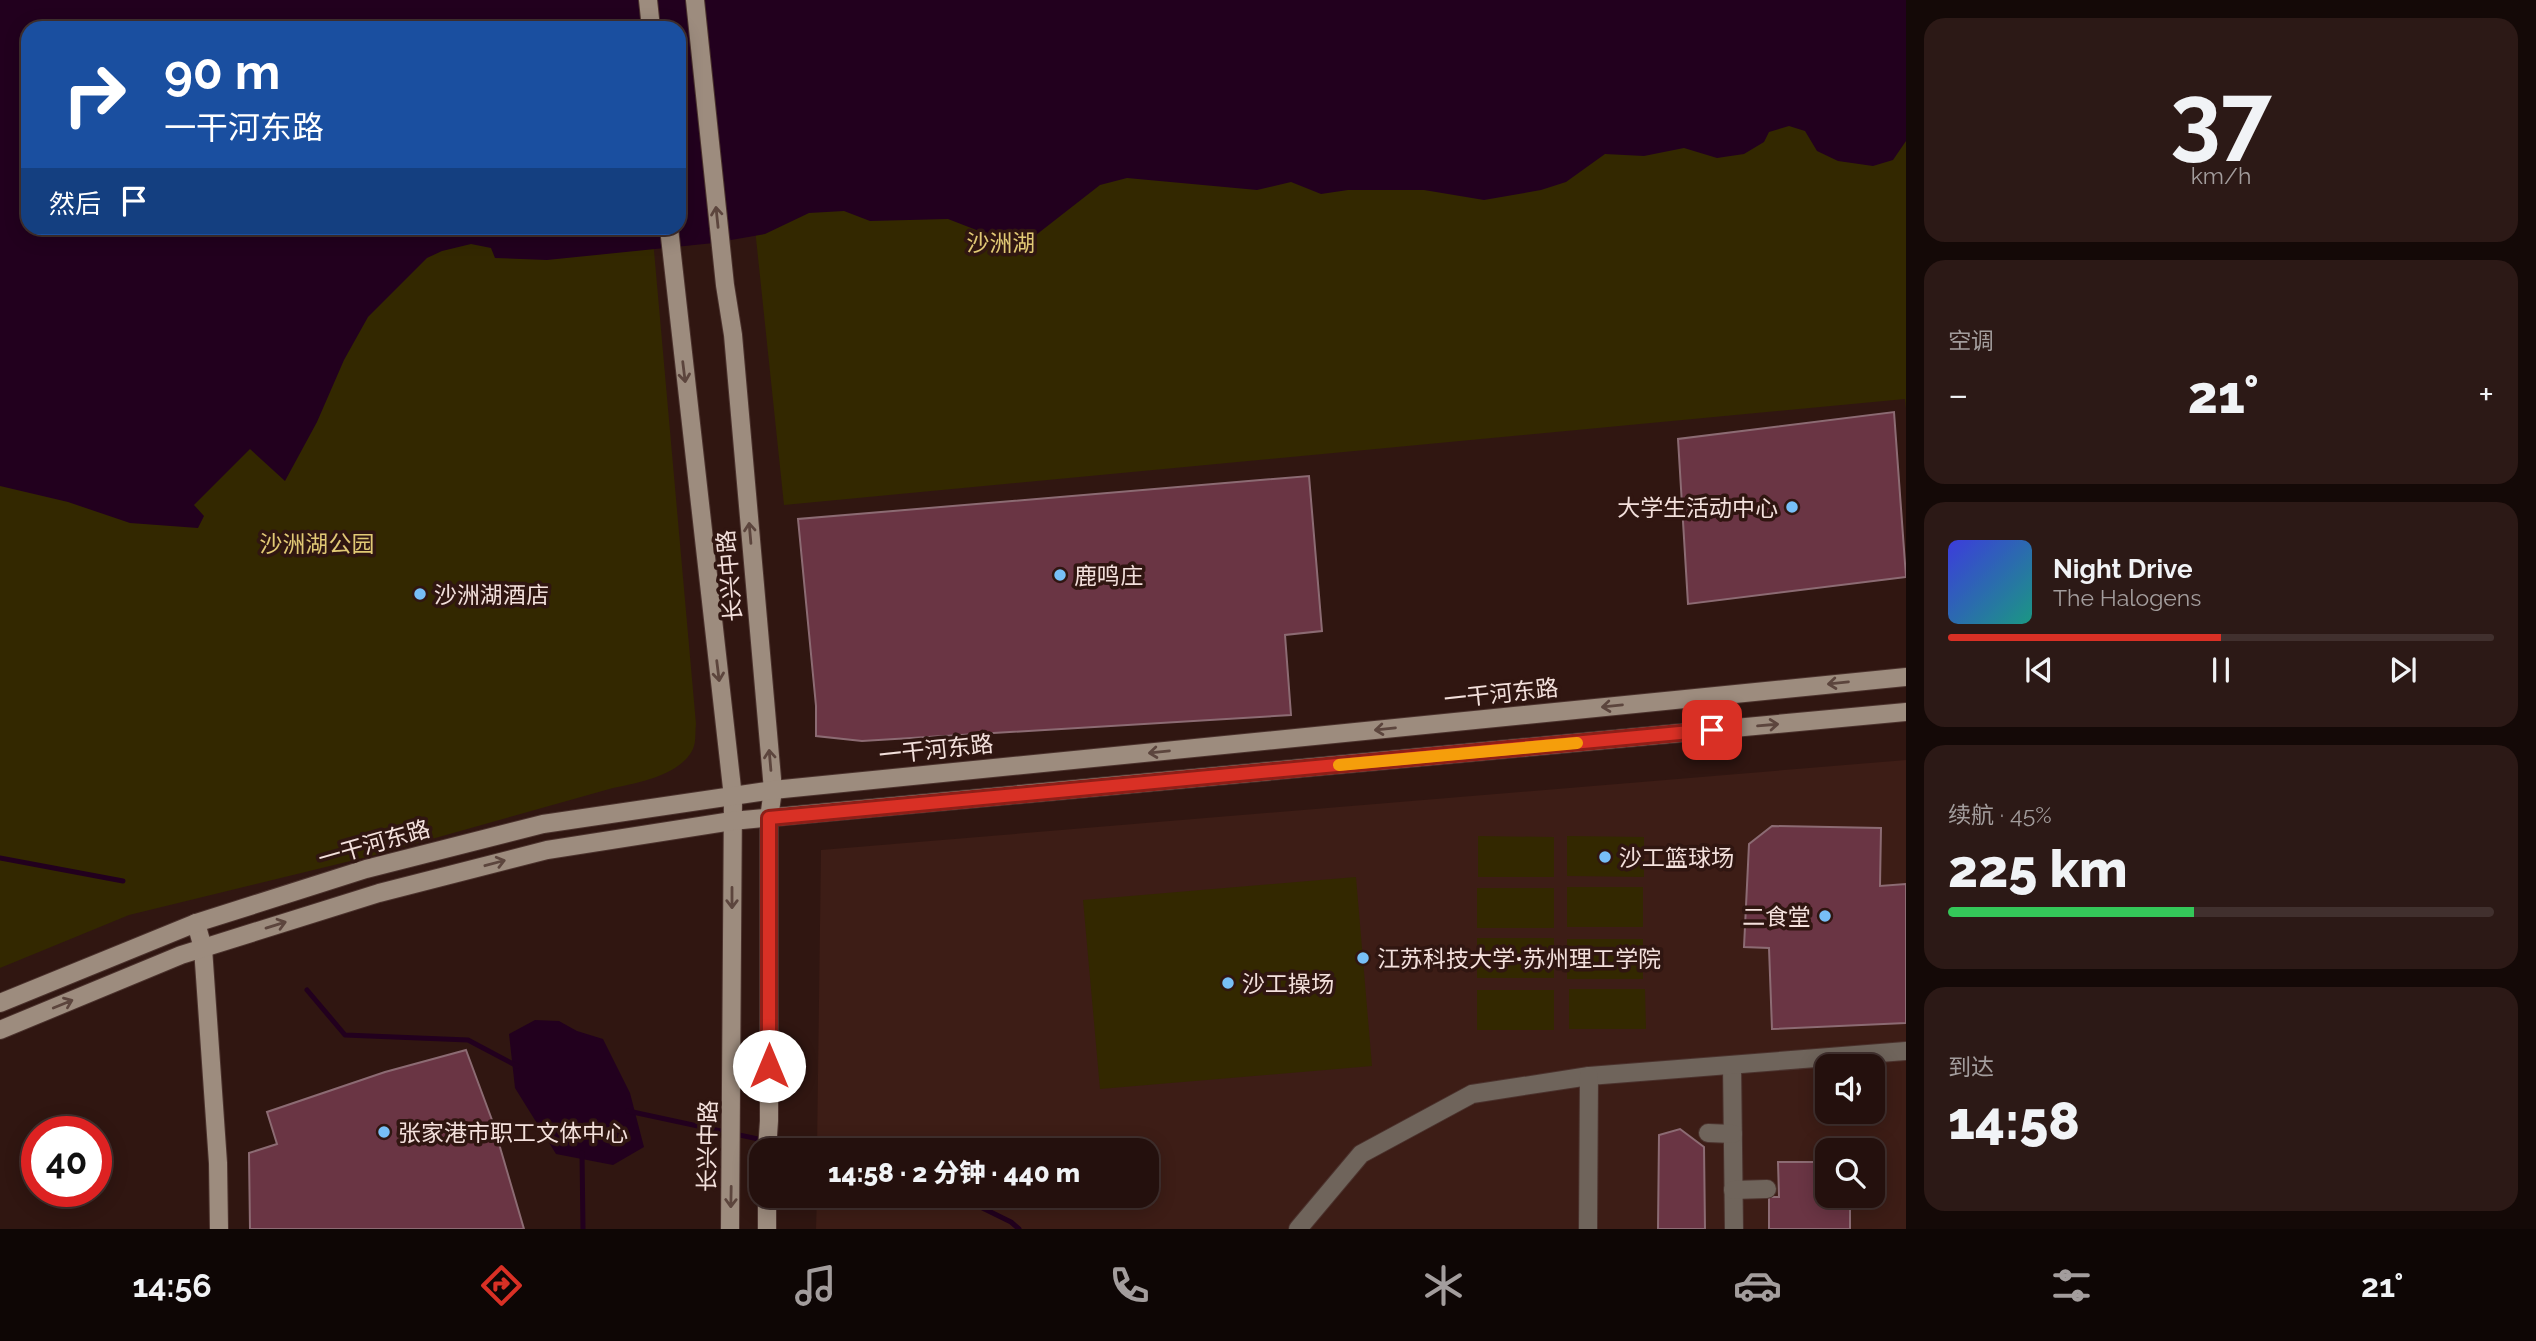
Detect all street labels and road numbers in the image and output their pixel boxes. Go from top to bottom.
street label: 长兴中路 [712,529,746,623]
street label: 一干河东路 [1442,674,1560,712]
street label: 一干河东路 [877,730,995,768]
street label: 一干河东路 [315,814,433,872]
street label: 长兴中路 [693,1100,721,1192]

